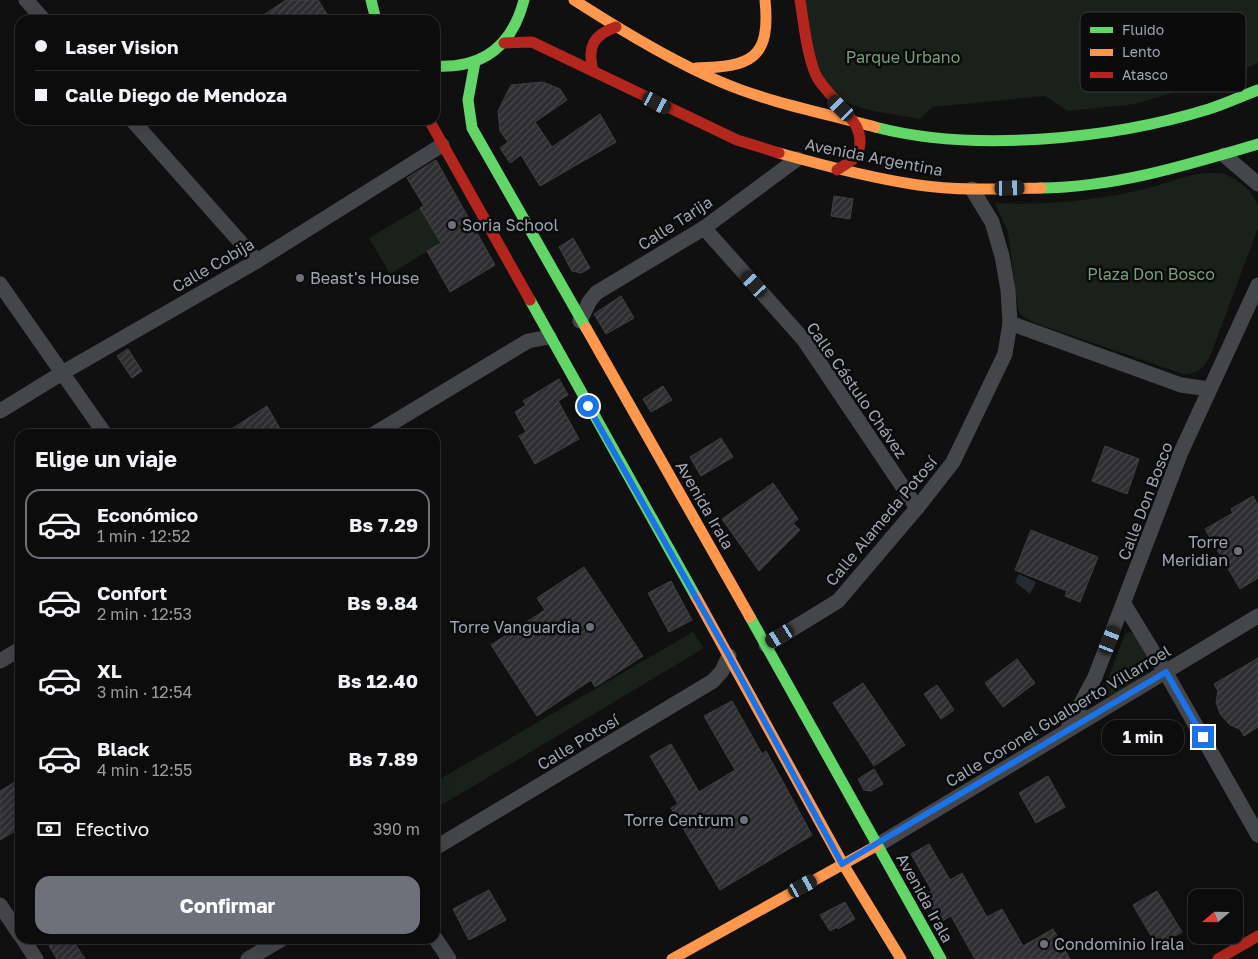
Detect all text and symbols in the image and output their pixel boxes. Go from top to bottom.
legend [1080,12,1246,92]
text: Fluido [1122,21,1164,38]
text: Laser Vision [65,35,179,58]
text: Lento [1122,43,1160,60]
park label: Parque Urbano [846,47,960,67]
text: Atasco [1122,66,1168,83]
text: Calle Diego de Mendoza [65,83,287,106]
car [640,90,673,116]
car [824,92,857,124]
street label: Avenida Argentina [803,134,945,180]
car [994,180,1025,196]
street label: Calle Tarija [634,192,716,254]
place label: Soria School [462,215,559,235]
marker: Soria School [446,219,458,231]
street label: Calle Cobija [169,234,257,296]
park label: Plaza Don Bosco [1087,264,1215,284]
place label: Beast's House [310,268,419,288]
car [738,268,769,300]
marker: Beast's House [294,272,306,284]
street label: Calle Cástulo Chávez [802,318,912,462]
route start [577,395,599,417]
street label: Calle Don Bosco [1113,439,1177,563]
text: Elige un viaje [35,445,177,472]
street label: Calle Alameda Potosí [821,451,942,590]
street label: Avenida Irala [672,457,738,553]
icon: car [37,502,82,547]
text: Económico [97,503,198,526]
text: Bs 7.29 [349,513,418,536]
text: 1 min · 12:52 [97,526,190,546]
place label: Torre Meridian [1161,532,1228,570]
marker: Torre Meridian [1232,545,1244,557]
icon: car [37,580,82,625]
text: Confort [97,581,167,604]
text: Bs 9.84 [347,591,418,614]
text: 2 min · 12:53 [97,604,192,624]
place label: Torre Vanguardia [450,617,580,637]
marker: Torre Vanguardia [584,621,596,633]
car [763,622,796,650]
car [1097,623,1122,657]
street label: Calle Coronel Gualberto Villarroel [942,641,1174,791]
icon: car [37,658,82,703]
text: XL [97,659,122,682]
text: Bs 12.40 [338,669,418,692]
text: 3 min · 12:54 [97,682,192,702]
street label: Calle Potosí [533,709,624,774]
callout: 1 min [1103,720,1186,754]
route end [1192,726,1214,748]
text: 1 min [1123,727,1163,747]
icon: car [37,736,82,781]
text: Black [97,737,150,760]
text: Bs 7.89 [349,747,418,770]
text: 4 min · 12:55 [97,760,192,780]
place label: Torre Centrum [624,810,734,830]
marker: Torre Centrum [738,814,750,826]
icon: cash [35,815,63,843]
text: Efectivo [75,817,149,840]
text: 390 m [373,819,420,839]
street label: Avenida Irala [892,850,958,946]
car [786,872,819,900]
button: Confirmar [35,876,420,934]
north arrow [1188,889,1242,944]
map controls [1188,889,1243,944]
place label: Condominio Irala [1054,934,1184,954]
marker: Condominio Irala [1038,938,1050,950]

